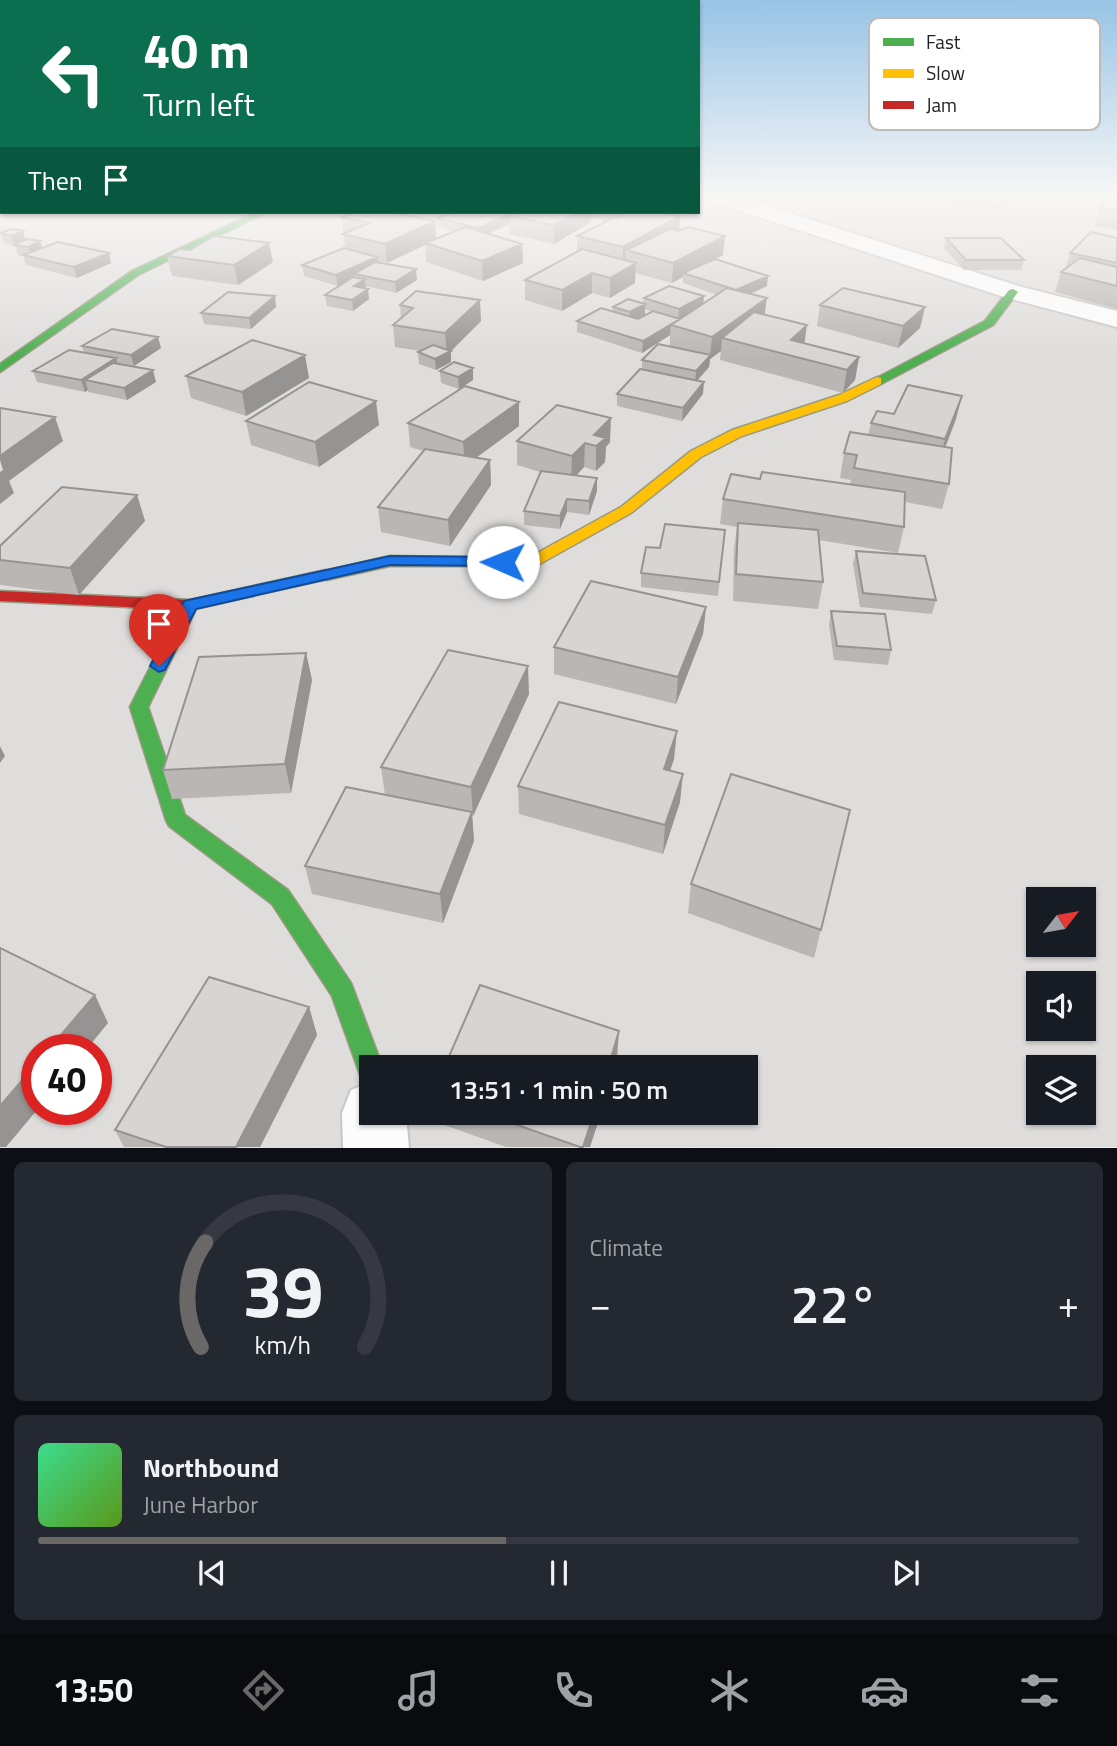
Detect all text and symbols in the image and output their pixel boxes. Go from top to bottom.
text: 40 m [143,12,250,87]
legend [869,18,1100,130]
text: Fast [926,27,961,56]
icon: left [28,28,119,119]
text: Slow [926,58,965,87]
text: Turn left [143,80,255,128]
text: Jam [926,90,957,119]
text: Then [28,161,83,200]
icon: arrive [97,161,135,199]
position arrow [466,525,540,599]
pin [129,594,189,666]
icon: arrive [140,605,178,643]
north arrow [1026,887,1096,957]
map controls [1026,887,1096,1125]
button: sound [1026,971,1096,1041]
speed limit sign: 40 [21,1034,112,1125]
button: layers [1026,1055,1096,1125]
text: 13:51 · 1 min · 50 m [449,1070,668,1109]
text: Climate [590,1230,663,1265]
text: 39 [242,1236,324,1346]
text: 22° [791,1264,878,1343]
text: − [590,1275,611,1333]
text: + [1058,1275,1079,1333]
text: km/h [254,1326,311,1364]
text: Northbound [143,1448,279,1487]
text: June Harbor [143,1487,258,1522]
icon: previous [193,1554,231,1592]
icon: pause [540,1554,578,1592]
icon: next [887,1554,925,1592]
text: 13:50 [53,1666,133,1714]
icon: directions [239,1666,288,1715]
icon: music [394,1666,443,1715]
icon: phone [549,1666,598,1715]
icon: climate [705,1666,754,1715]
icon: car [860,1666,909,1715]
icon: filters [1015,1666,1064,1715]

